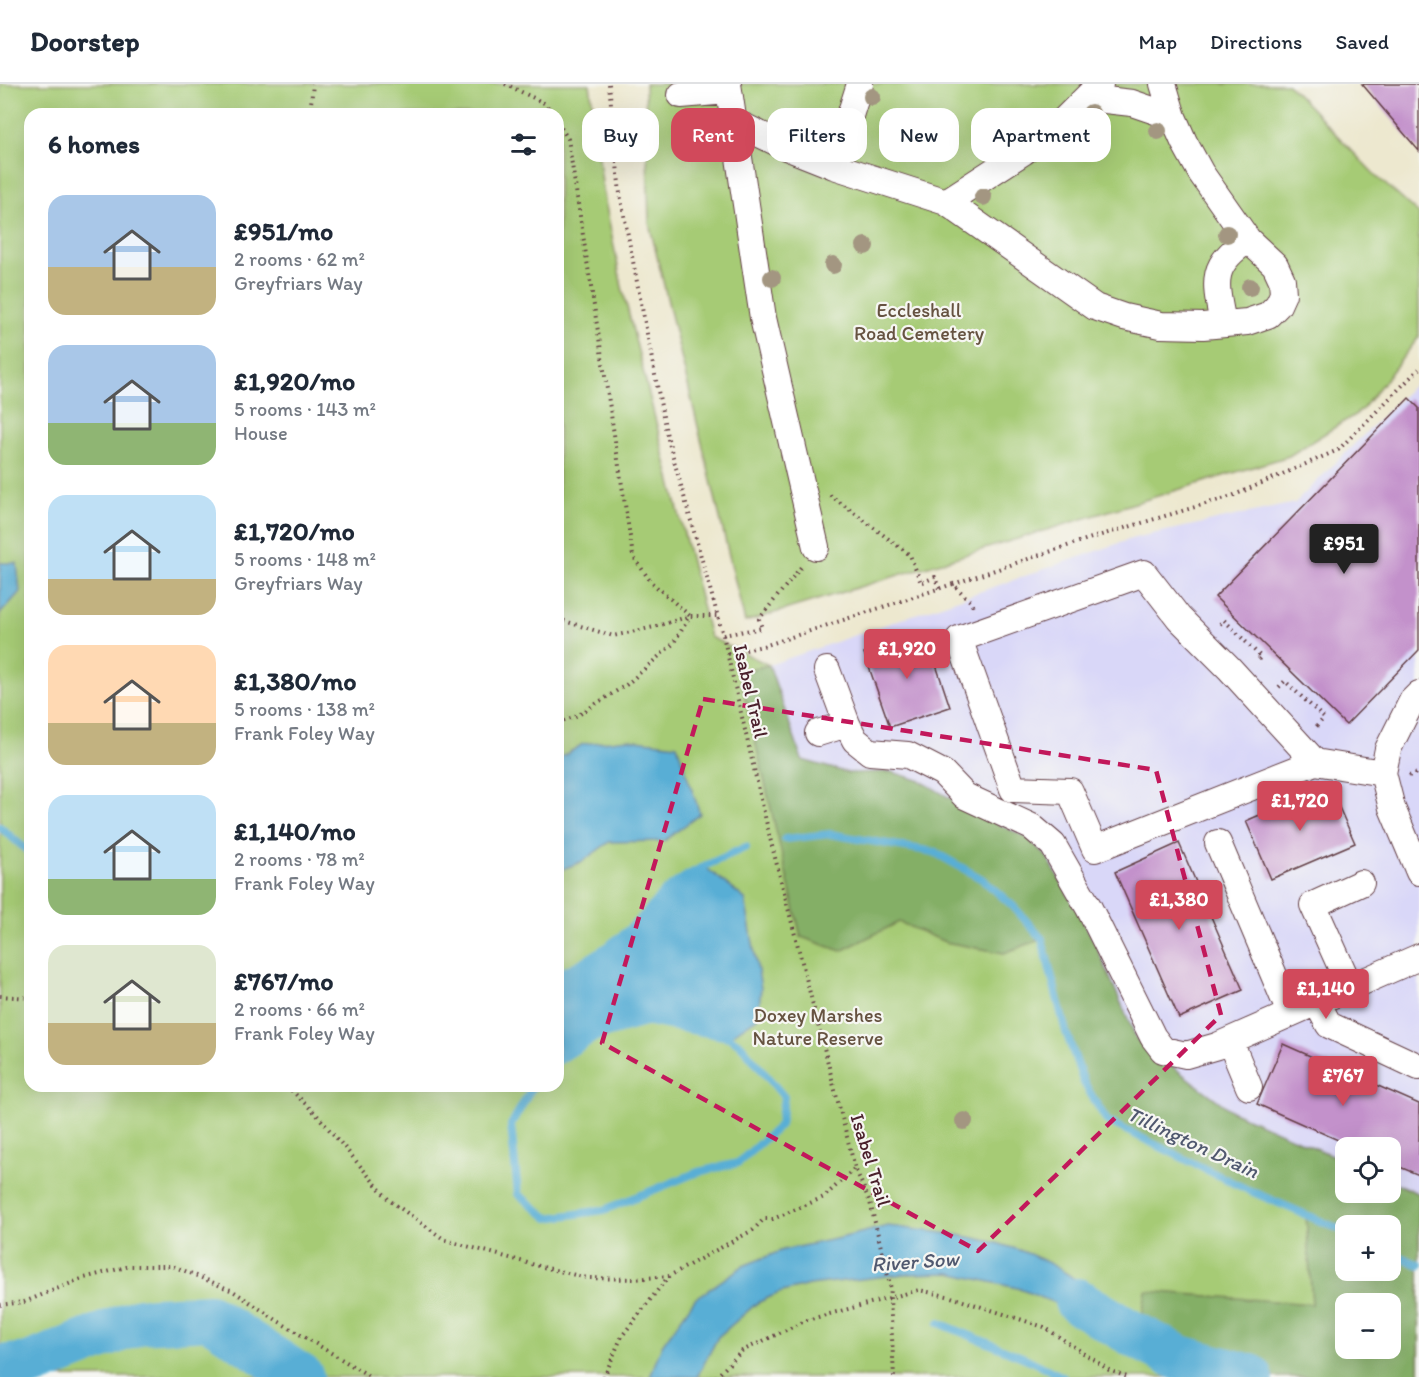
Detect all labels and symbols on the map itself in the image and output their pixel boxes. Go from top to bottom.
park label: Eccleshall Road Cemetery [854,298,985,345]
pin: £951 [1308,524,1380,575]
pin: £1,920 [858,629,956,680]
street label: Isabel Trail [729,642,774,741]
pin: £1,720 [1251,781,1349,832]
pin: £1,380 [1130,880,1228,931]
pin: £1,140 [1277,969,1375,1020]
park label: Doxey Marshes Nature Reserve [753,1003,883,1050]
pin: £767 [1307,1056,1379,1107]
water label: Tillington Drain [1123,1101,1263,1184]
street label: Isabel Trail [846,1111,897,1210]
water label: River Sow [871,1245,961,1277]

